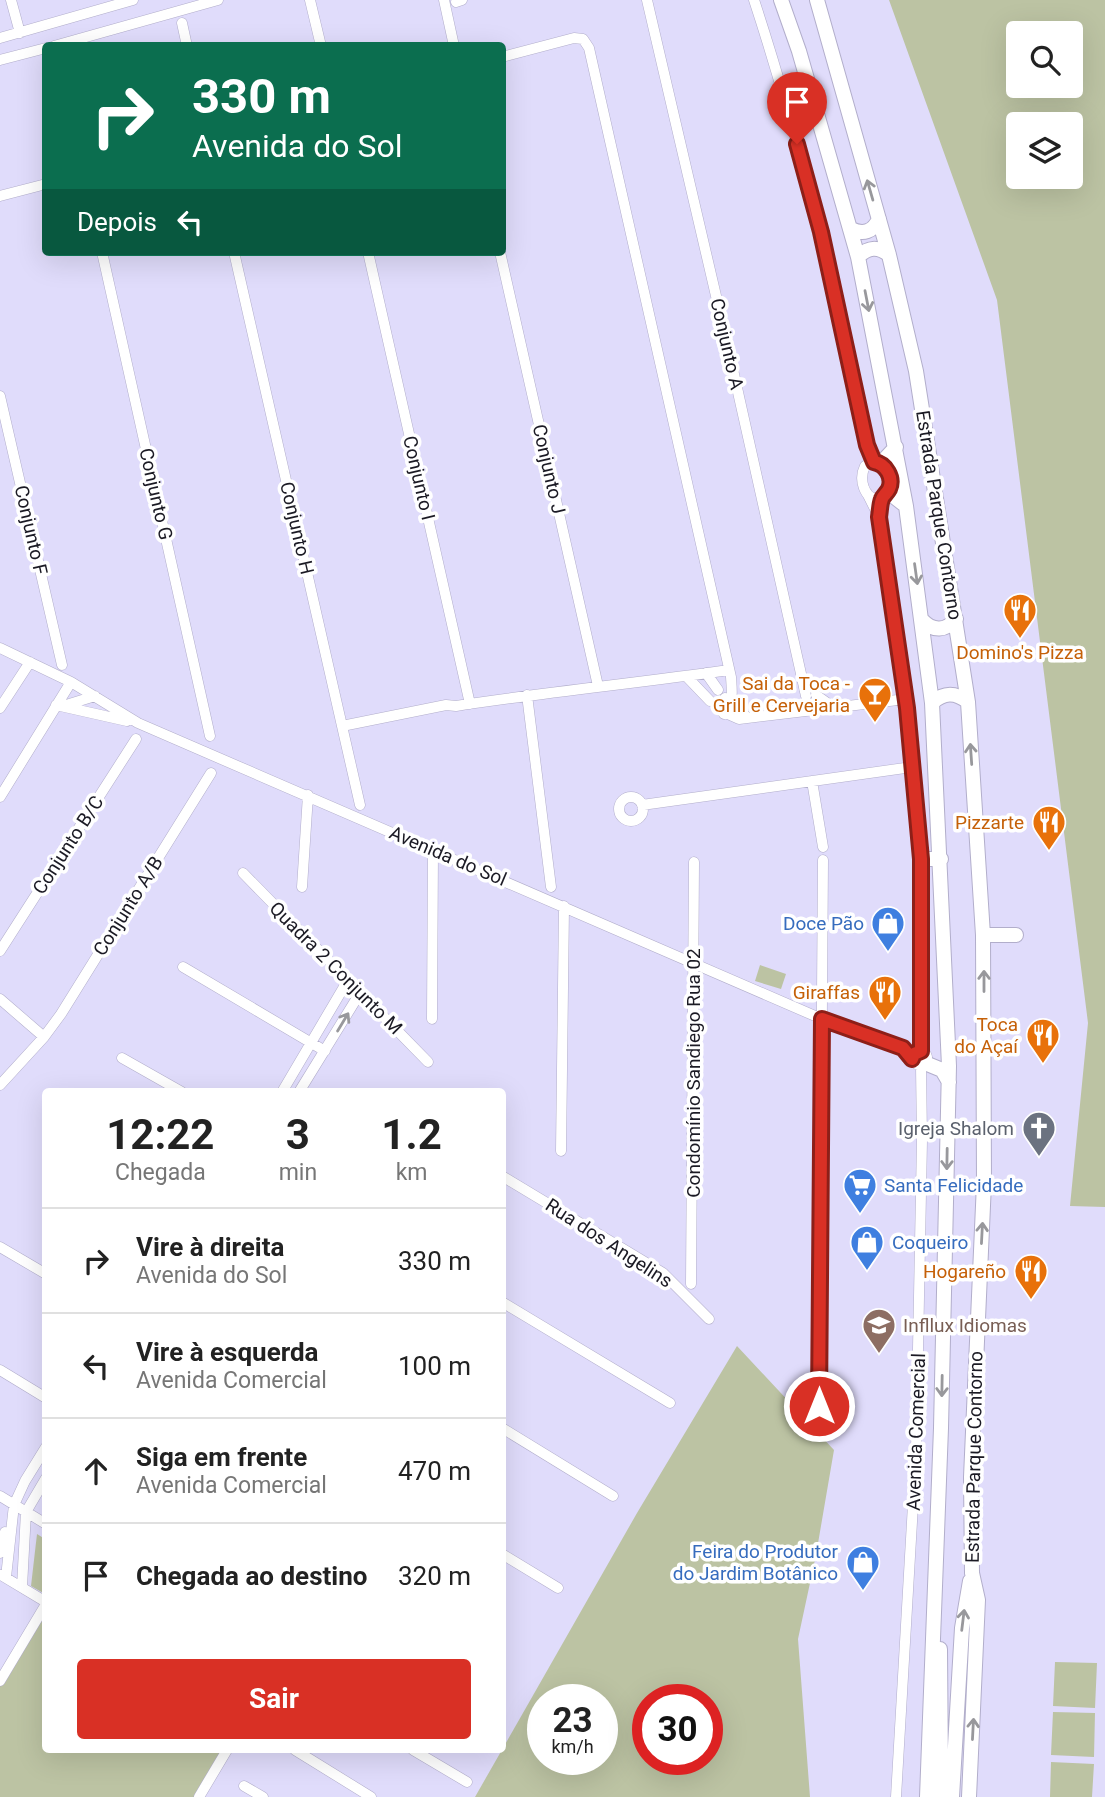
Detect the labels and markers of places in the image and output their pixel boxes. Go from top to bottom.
pin [767,72,827,144]
restaurant icon: Domino's Pizza [1001,591,1039,640]
place label: Domino's Pizza [956,641,1084,664]
place label: Sai da Toca - Grill e Cervejaria [713,672,850,717]
bar icon: Sai da Toca - Grill e Cervejaria [856,675,894,724]
restaurant icon: Pizzarte [1030,803,1068,852]
place label: Pizzarte [955,811,1024,834]
shop icon: Doce Pão [869,904,907,953]
place label: Doce Pão [783,912,864,935]
restaurant icon: Giraffas [866,973,904,1022]
place label: Giraffas [793,981,860,1004]
place label: Toca do Açaí [954,1013,1019,1058]
restaurant icon: Toca do Açaí [1024,1016,1062,1065]
church icon: Igreja Shalom [1020,1109,1058,1158]
place label: Igreja Shalom [898,1117,1014,1140]
supermarket icon: Santa Felicidade [841,1166,879,1215]
place label: Santa Felicidade [884,1174,1023,1197]
shop icon: Coqueiro [848,1223,886,1272]
place label: Coqueiro [892,1231,968,1254]
restaurant icon: Hogareño [1012,1252,1050,1301]
place label: Hogareño [923,1260,1006,1283]
school or university icon: Infllux Idiomas [860,1306,898,1355]
place label: Infllux Idiomas [903,1314,1027,1337]
place label: Feira do Produtor do Jardim Botânico [673,1540,839,1585]
shop icon: Feira do Produtor do Jardim Botânico [844,1543,882,1592]

